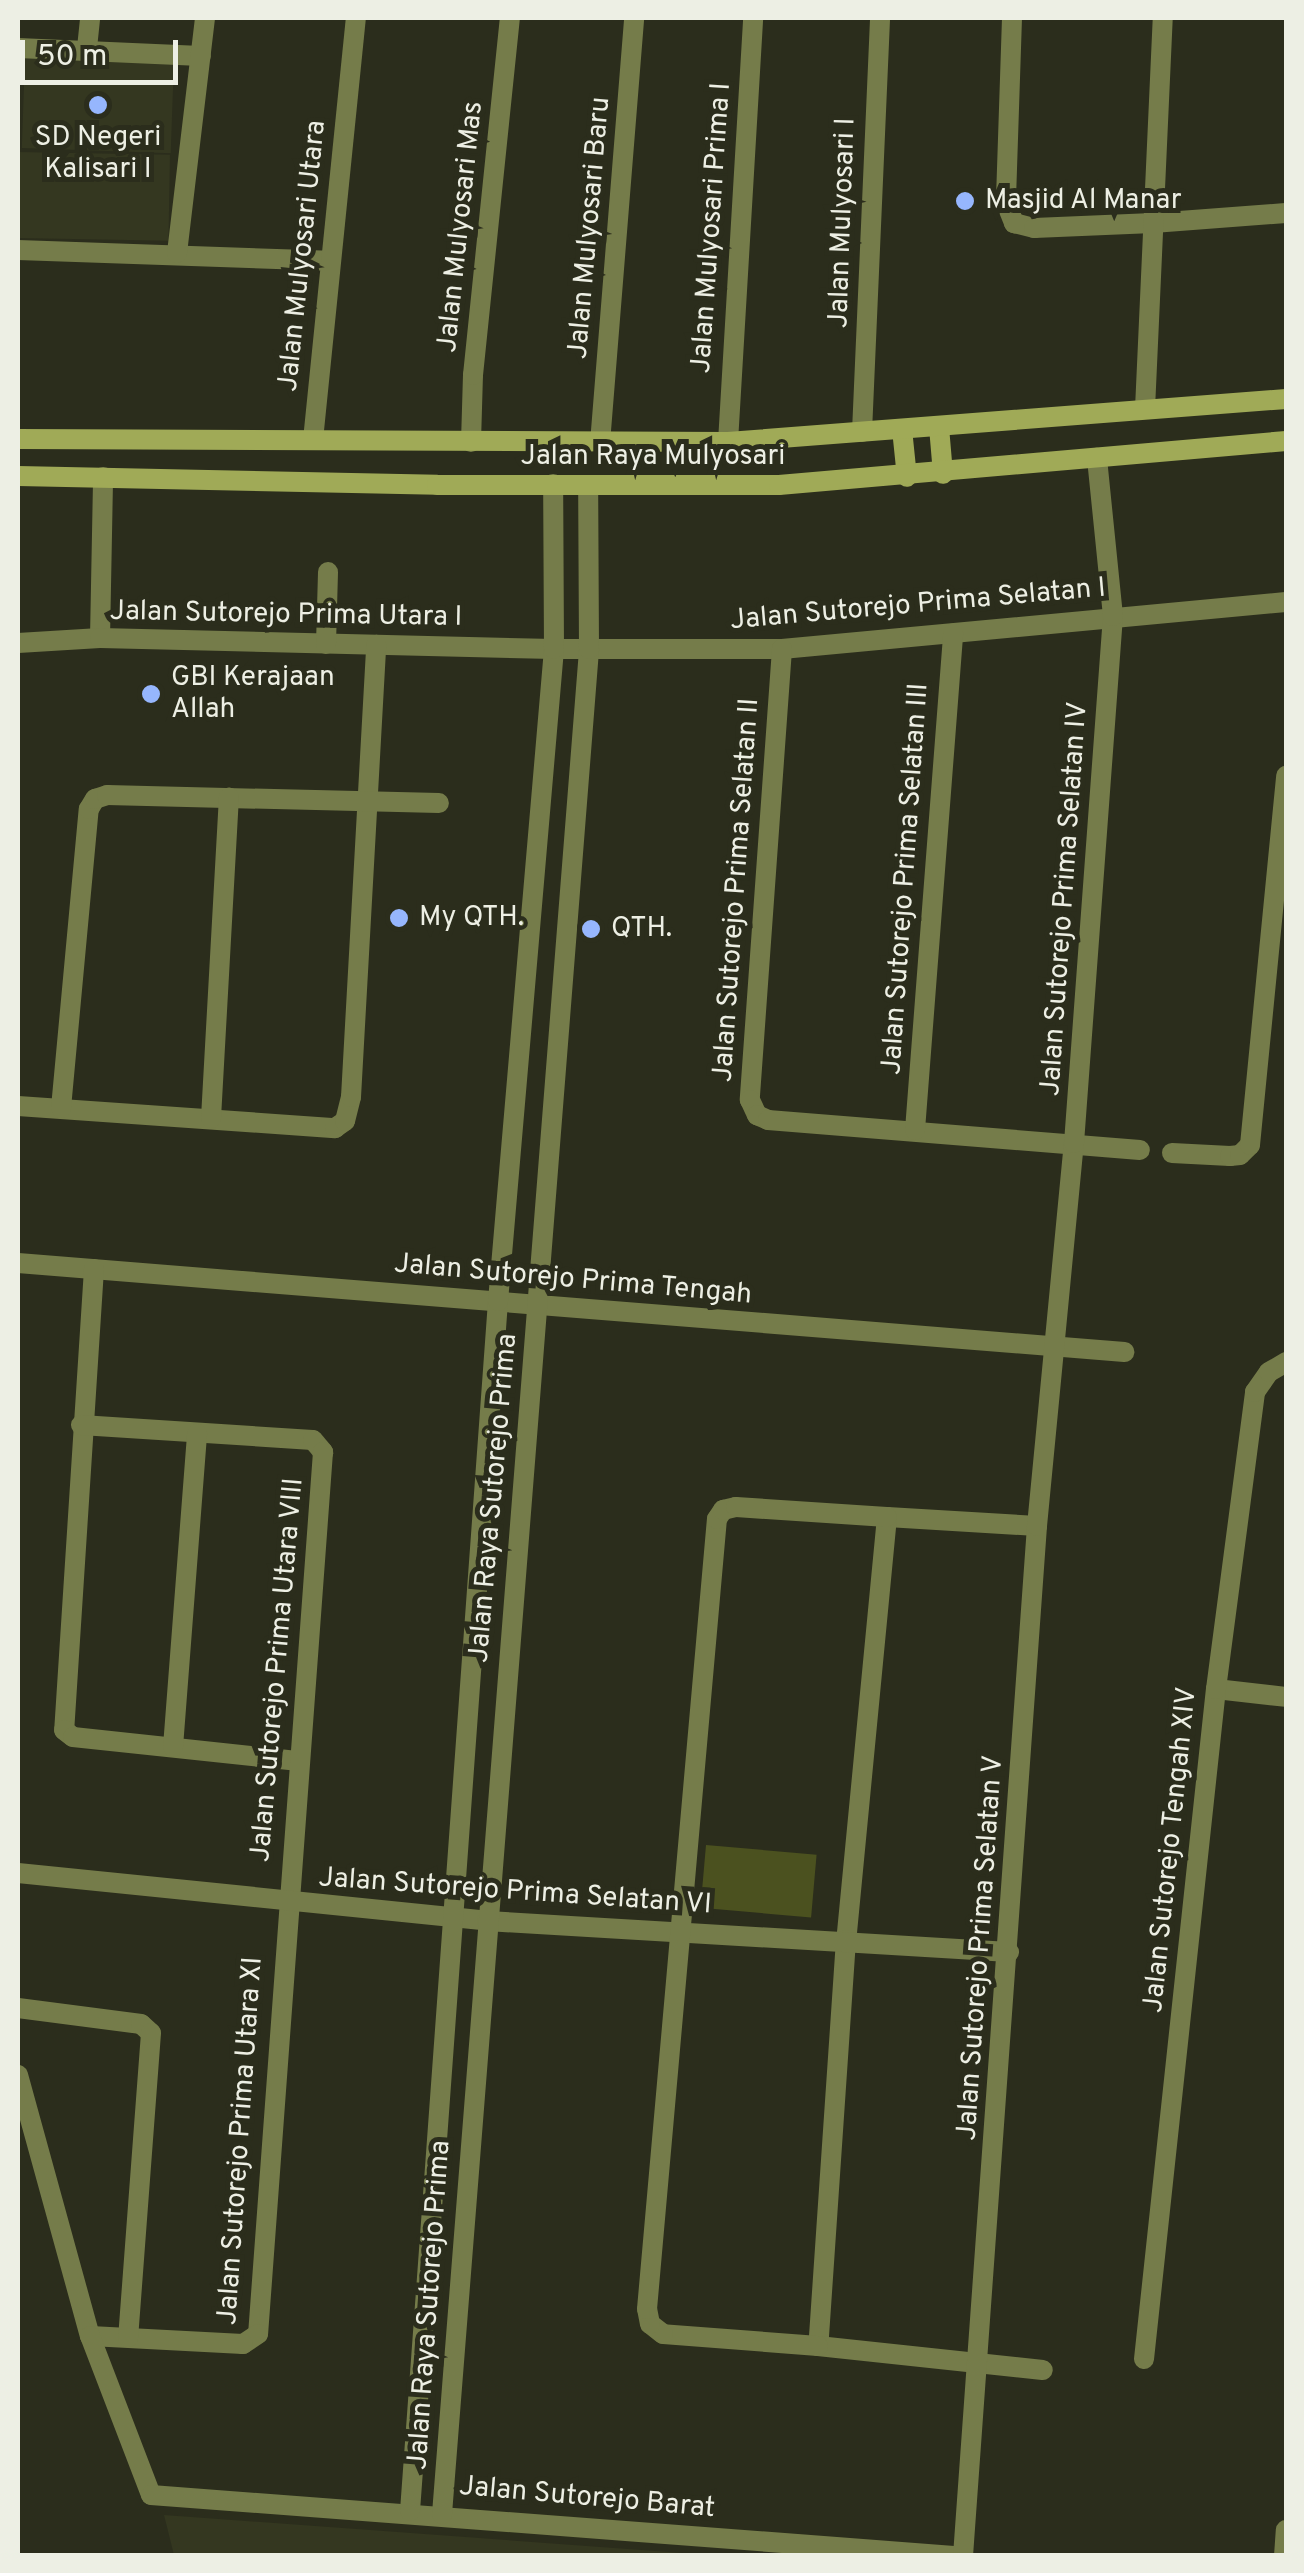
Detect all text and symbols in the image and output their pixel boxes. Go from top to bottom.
scale bar [25,20,182,82]
text: 50 m [37,39,107,76]
street label: Jalan Mulyosari Prima I [685,81,739,375]
marker: SD Negeri Kalisari I [87,94,109,116]
street label: Jalan Mulyosari Baru [562,96,618,360]
street label: Jalan Mulyosari Mas [431,100,491,354]
street label: Jalan Mulyosari I [823,117,863,329]
street label: Jalan Mulyosari Utara [272,119,334,393]
place label: SD Negeri Kalisari I [35,121,161,187]
place label: Masjid Al Manar [985,184,1183,218]
marker: Masjid Al Manar [954,190,976,212]
street label: Jalan Raya Mulyosari [521,440,785,474]
street label: Jalan Sutorejo Prima Selatan I [729,572,1107,638]
street label: Jalan Sutorejo Prima Utara I [109,595,463,635]
place label: GBI Kerajaan Allah [171,661,335,727]
street label: Jalan Sutorejo Prima Selatan III [876,682,936,1076]
marker: GBI Kerajaan Allah [140,683,162,705]
street label: Jalan Sutorejo Prima Selatan II [707,697,767,1083]
street label: Jalan Sutorejo Prima Selatan IV [1034,701,1096,1097]
place label: My QTH. [419,901,524,935]
marker: My QTH. [388,907,410,929]
place label: QTH. [611,912,672,946]
marker: QTH. [580,918,602,940]
street label: Jalan Sutorejo Prima Tengah [392,1248,754,1312]
street label: Jalan Raya Sutorejo Prima [463,1332,525,1664]
street label: Jalan Sutorejo Prima Utara VIII [244,1476,312,1864]
street label: Jalan Sutorejo Tengah XIV [1137,1685,1205,2015]
street label: Jalan Sutorejo Prima Selatan V [951,1754,1011,2142]
street label: Jalan Sutorejo Prima Selatan VI [317,1861,713,1923]
street label: Jalan Sutorejo Prima Utara XI [211,1956,271,2326]
street label: Jalan Raya Sutorejo Prima [402,2139,458,2471]
street label: Jalan Sutorejo Barat [458,2470,716,2526]

